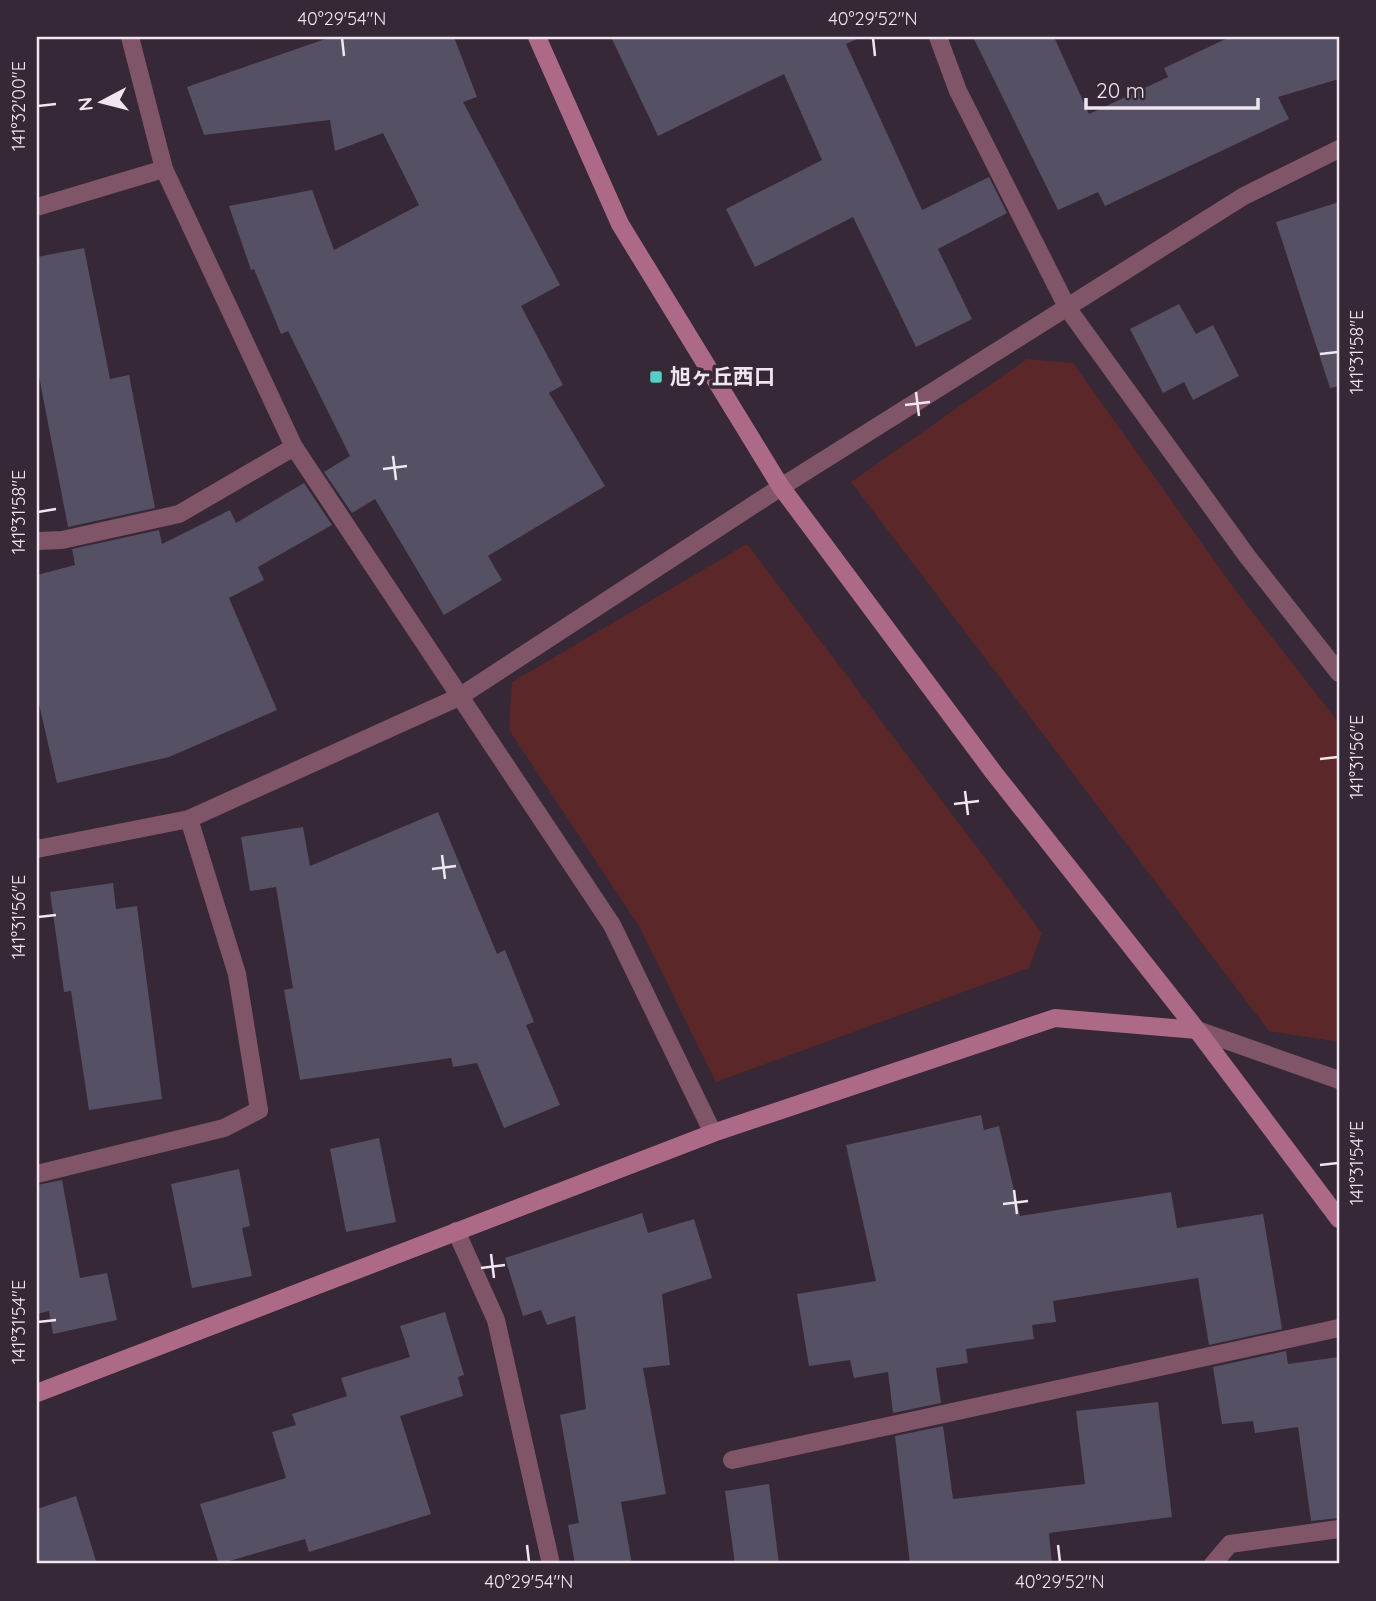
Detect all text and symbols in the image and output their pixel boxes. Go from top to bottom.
text: 40°29'54"N [298,7,386,30]
text: 40°29'52"N [828,7,918,30]
text: 141°32'00"E [7,61,30,151]
north arrow [66,66,136,136]
scale bar [1086,66,1257,110]
text: 20 m [1096,77,1145,103]
text: N [72,96,98,112]
text: 141°31'58"E [1345,310,1368,394]
place label: 旭ヶ丘西口 [670,363,775,389]
marker: 旭ヶ丘西口 [648,369,664,385]
text: 141°31'58"E [7,470,30,554]
text: 141°31'56"E [1345,715,1368,799]
text: 141°31'56"E [7,875,30,959]
text: 141°31'54"E [1345,1121,1368,1205]
text: 141°31'54"E [7,1280,30,1364]
text: 40°29'54"N [485,1570,573,1593]
text: 40°29'52"N [1015,1570,1105,1593]

